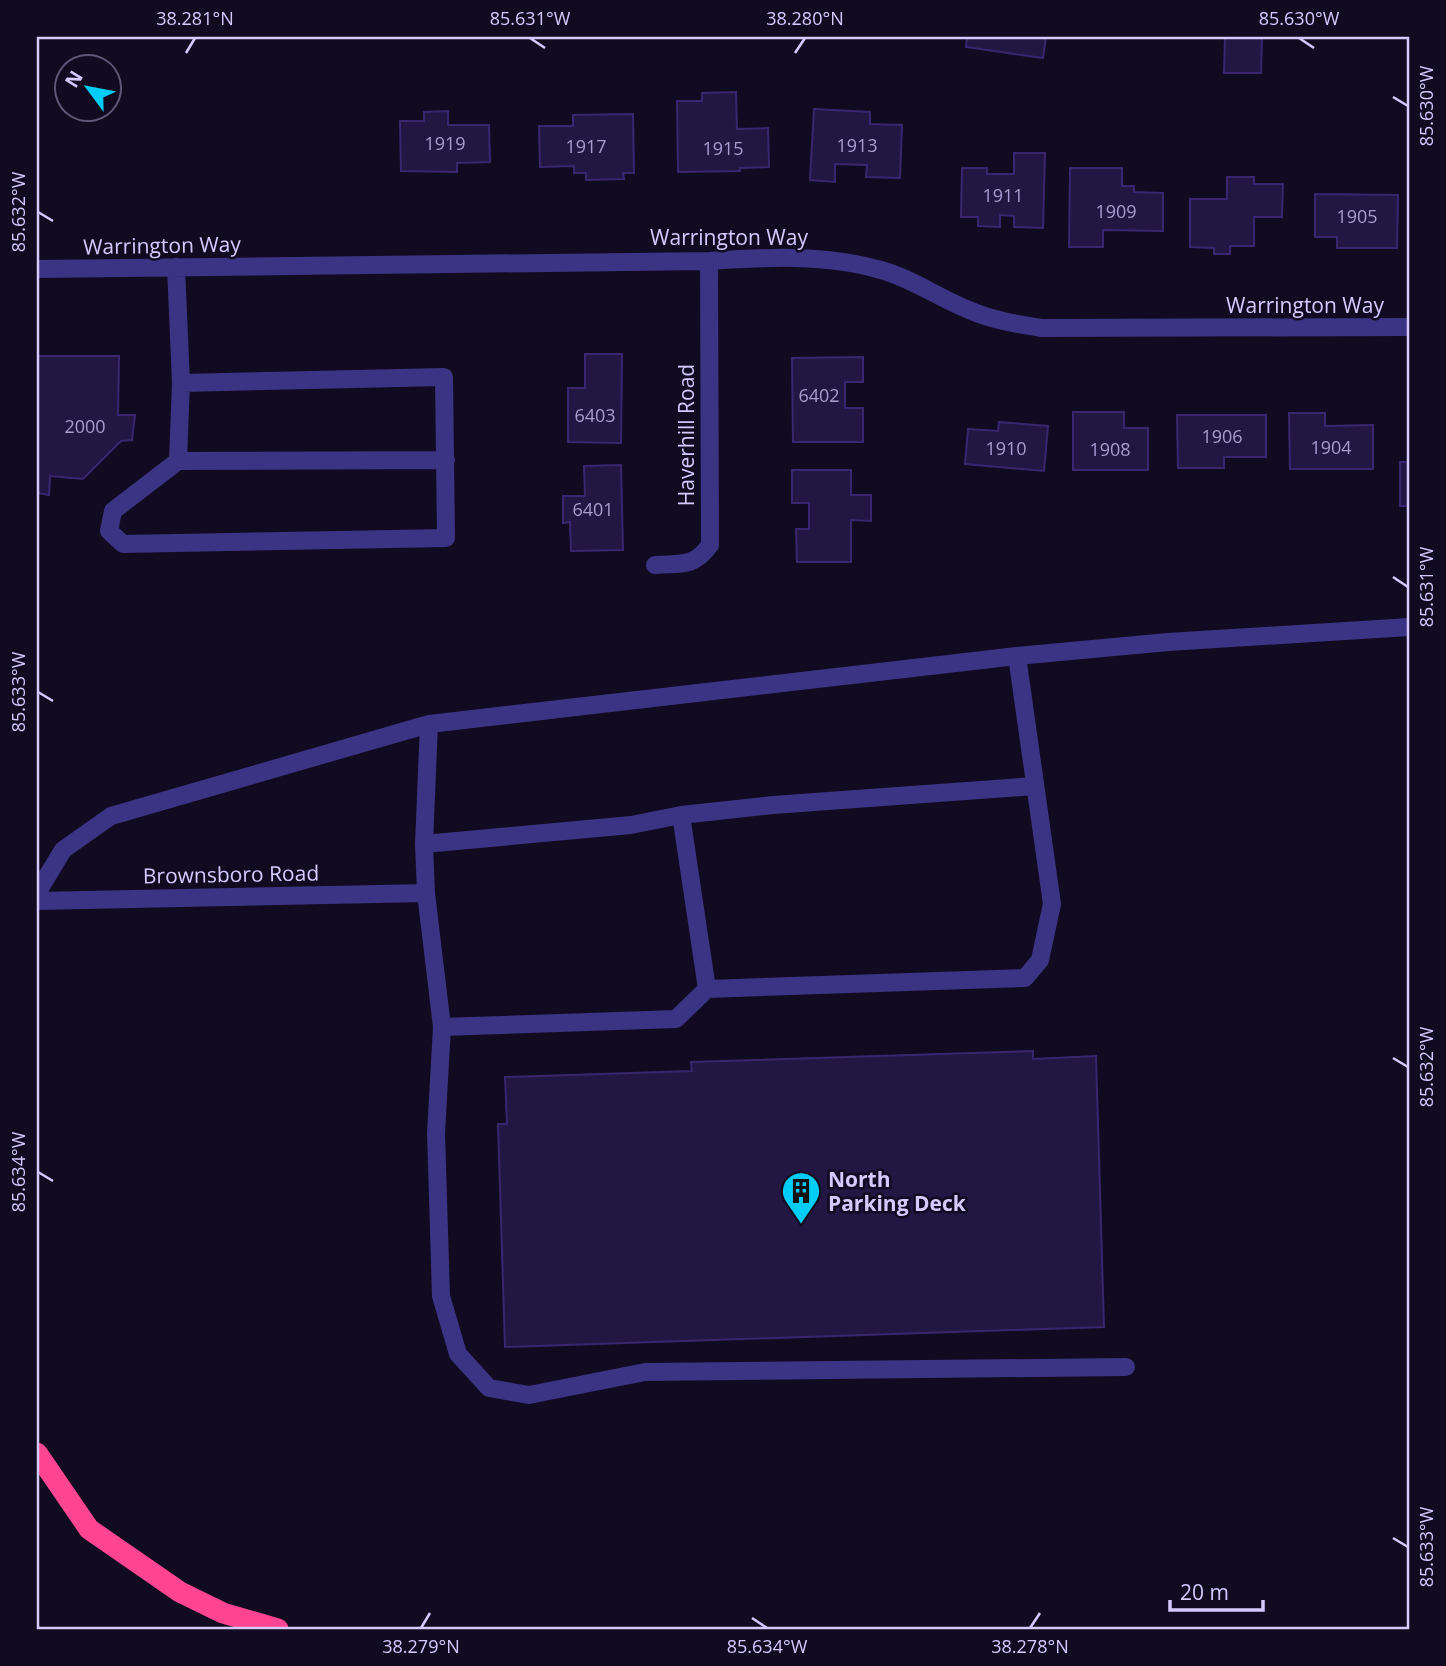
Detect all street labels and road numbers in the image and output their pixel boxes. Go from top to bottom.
street label: Warrington Way [650,223,808,251]
street label: Warrington Way [83,230,242,260]
street label: Warrington Way [1226,291,1384,319]
street label: Haverhill Road [672,364,700,506]
street label: Brownsboro Road [143,858,319,890]

